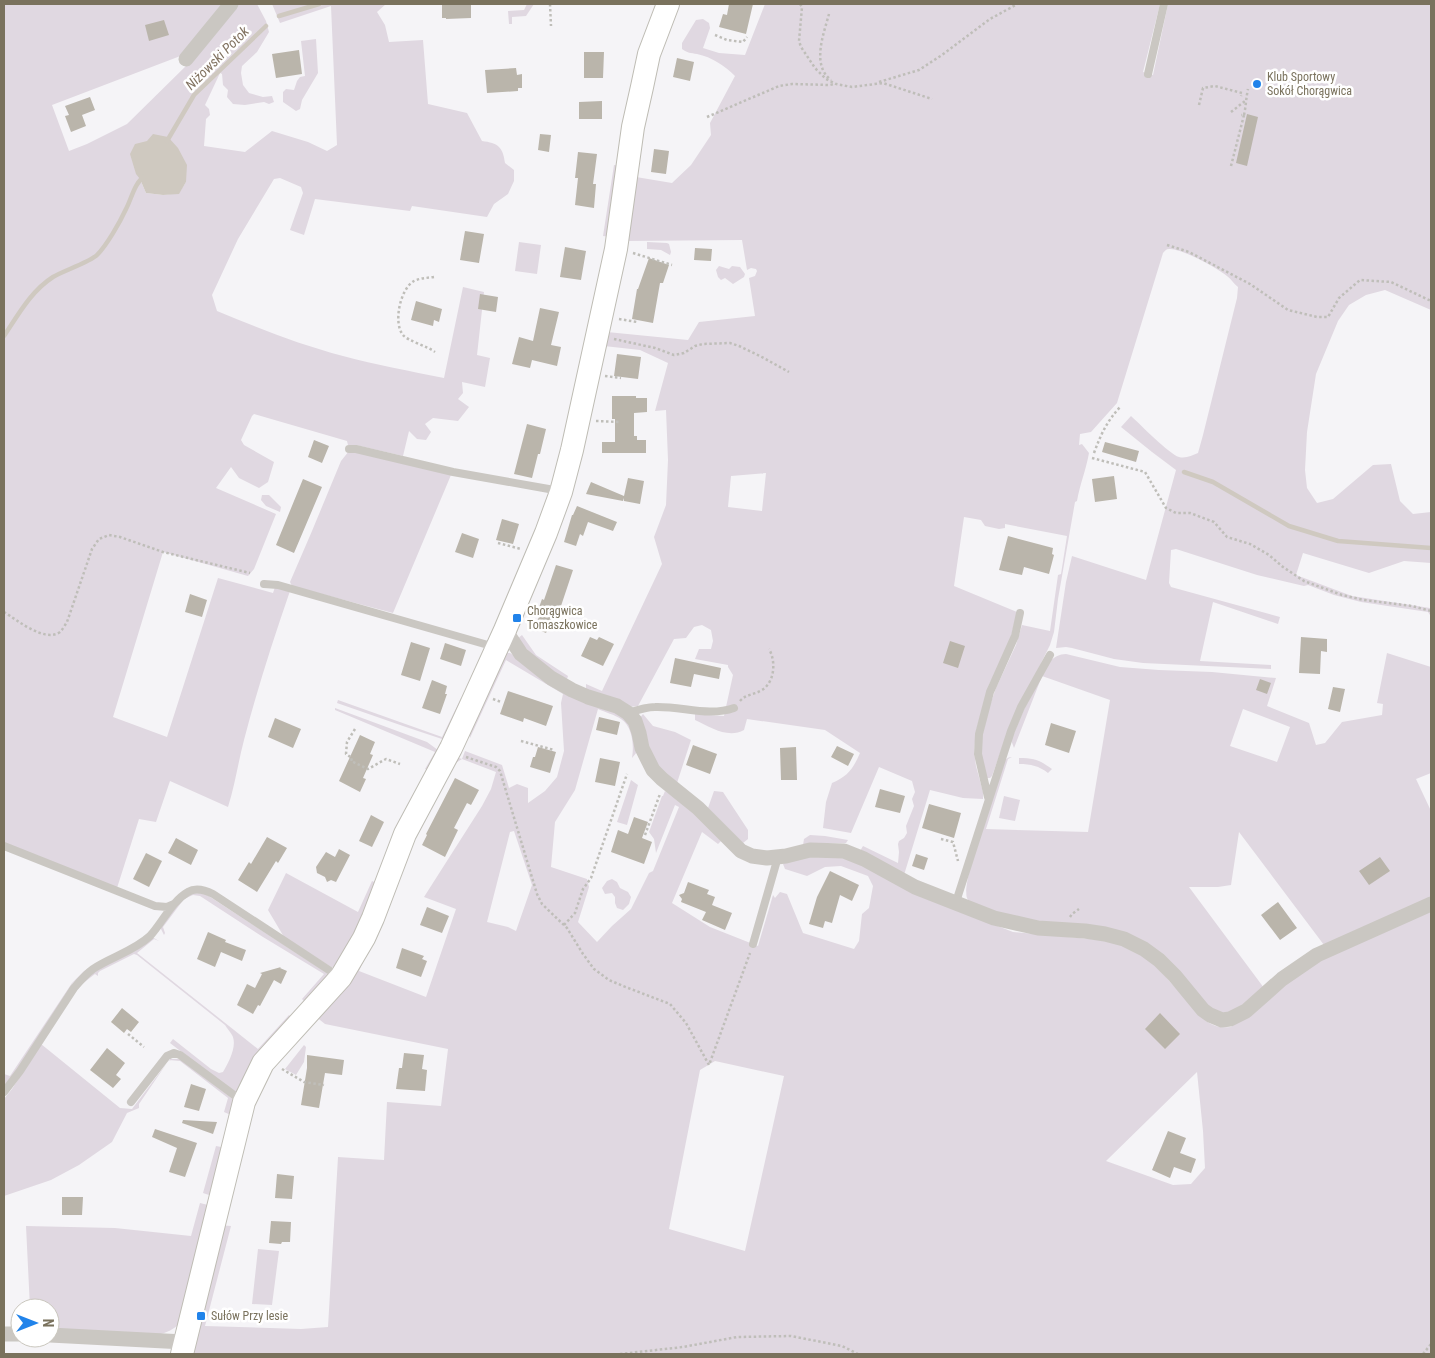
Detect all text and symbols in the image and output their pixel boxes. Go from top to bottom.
water label: Niżowski Potok [182,22,253,93]
place label: Klub Sportowy Sokół Chorągwica [1267,70,1352,98]
marker: Klub Sportowy Sokół Chorągwica [1251,78,1263,90]
place label: Chorągwica Tomaszkowice [527,604,598,632]
marker: Chorągwica Tomaszkowice [511,612,523,624]
north arrow [10,1298,60,1348]
place label: Sułów Przy lesie [211,1309,289,1323]
marker: Sułów Przy lesie [195,1310,207,1322]
text: N [40,1319,56,1327]

